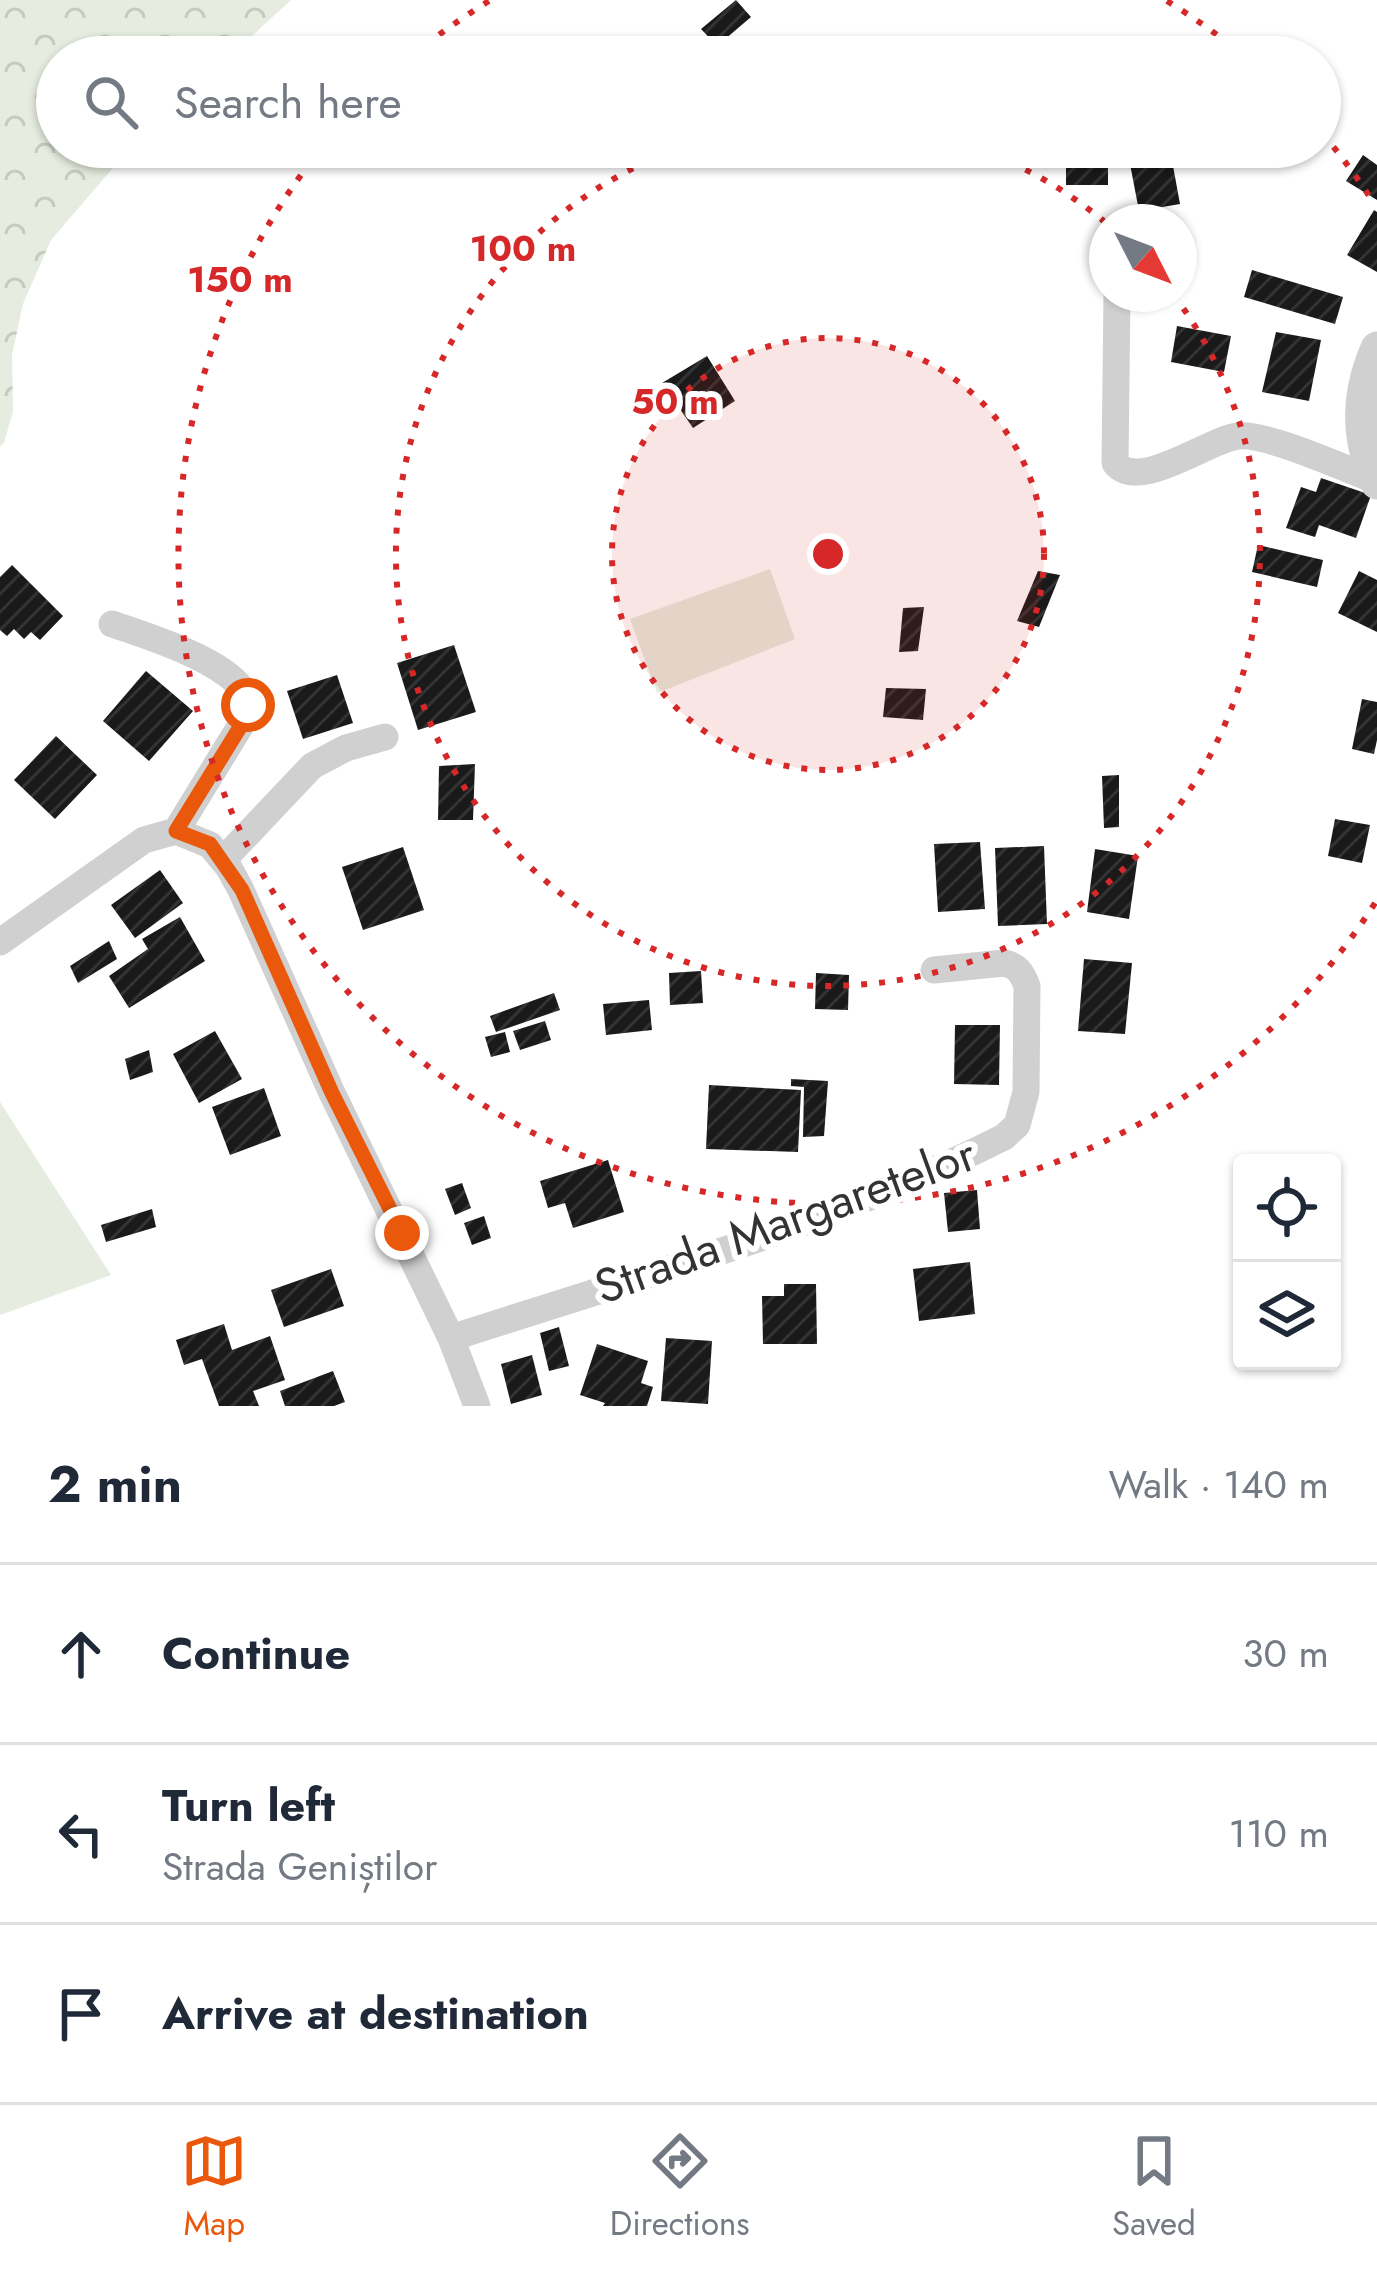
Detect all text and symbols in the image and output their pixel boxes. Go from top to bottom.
search box [36,36,1341,168]
icon: search [78,69,144,135]
text: Search here [174,70,402,135]
north arrow [1089,204,1197,312]
text: 100 m [470,222,576,274]
text: 150 m [187,253,293,305]
text: 50 m [631,375,719,427]
centre of rings [807,533,849,575]
route start [221,678,275,732]
street label: Strada Margaretelor [585,1119,986,1321]
map controls [1233,1154,1341,1370]
button: locate [1233,1154,1341,1262]
route end [375,1206,429,1260]
button: layers [1233,1262,1341,1370]
text: 2 min [48,1447,182,1521]
text: Walk · 140 m [1108,1456,1329,1513]
icon: ahead [48,1621,114,1687]
text: Continue [162,1621,350,1686]
text: 30 m [1242,1625,1329,1682]
text: Turn left [162,1773,335,1838]
icon: left [48,1801,114,1867]
text: 110 m [1228,1805,1329,1862]
text: Strada Geniștilor [162,1838,437,1895]
icon: arrive [48,1981,114,2047]
text: Arrive at destination [162,1981,589,2046]
tab: Map [181,2128,247,2247]
tab: Directions [610,2128,750,2247]
tab: Saved [1112,2128,1196,2247]

